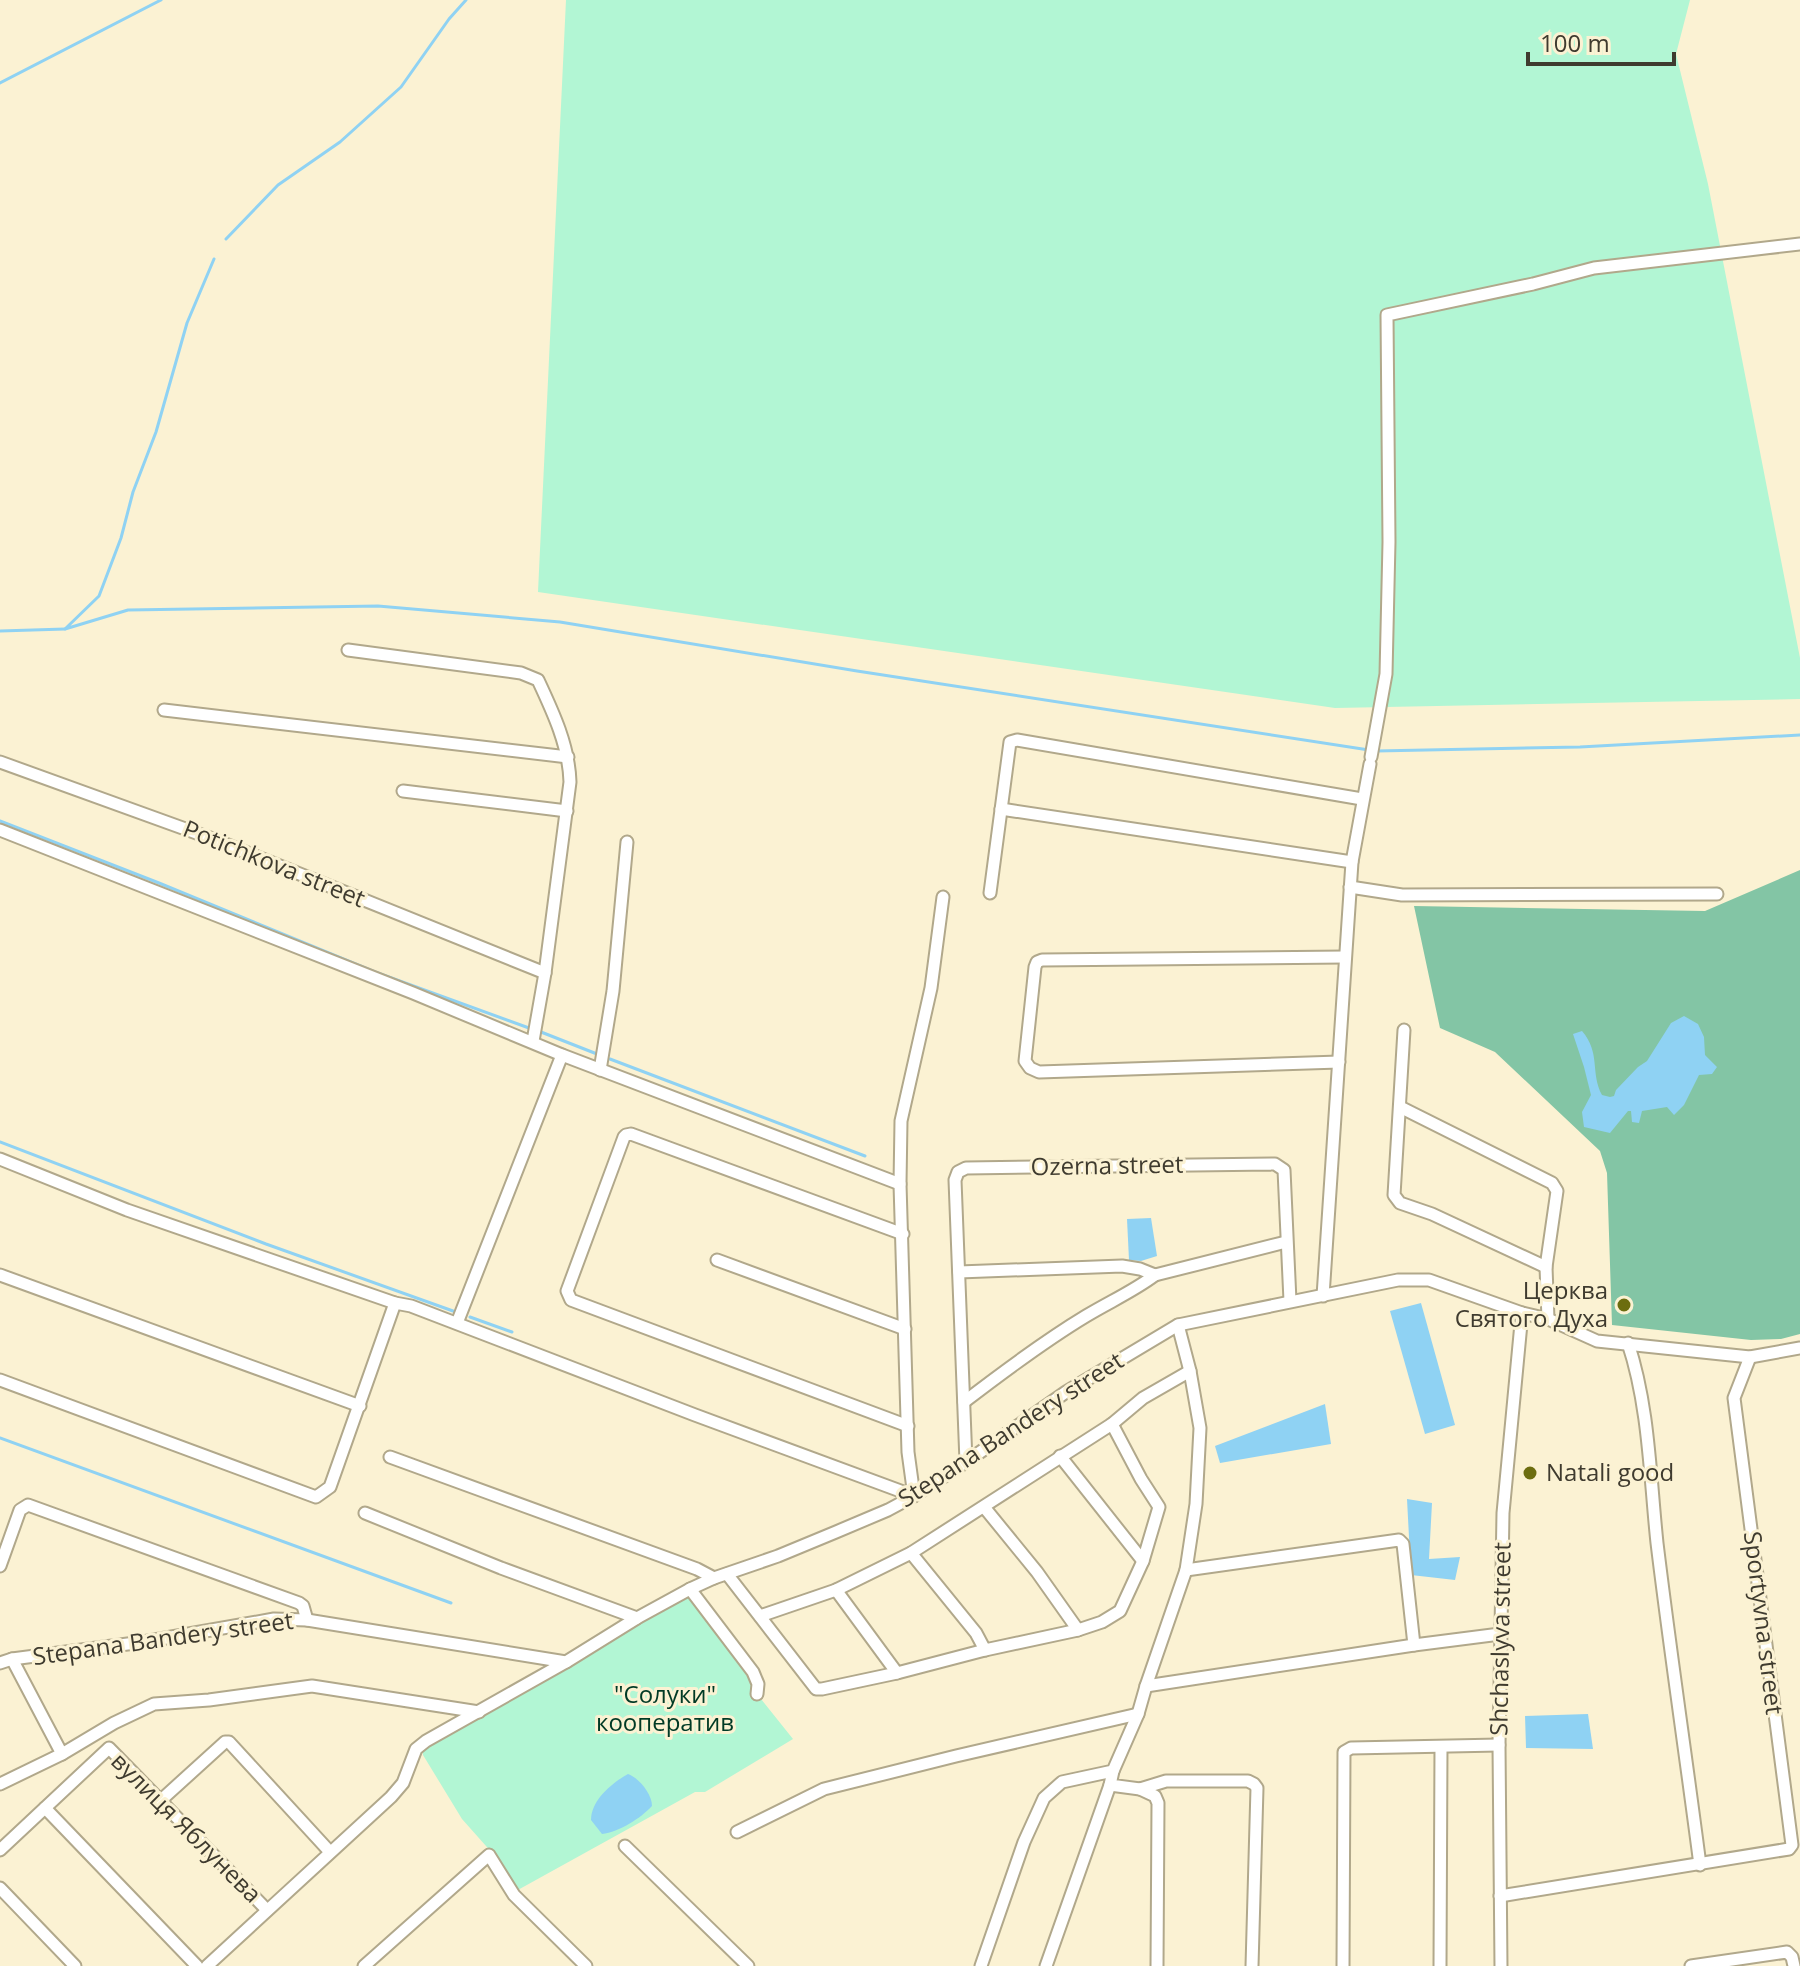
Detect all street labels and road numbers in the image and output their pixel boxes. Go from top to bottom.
street label: Potichkova street [179,811,371,914]
street label: Ozerna street [1030,1147,1184,1182]
street label: Stepana Bandery street [891,1343,1129,1514]
street label: Sportyvna street [1737,1529,1792,1716]
street label: Shchaslyva street [1481,1542,1518,1736]
street label: Stepana Bandery street [30,1603,295,1672]
street label: вулиця Яблунева [105,1744,270,1909]

